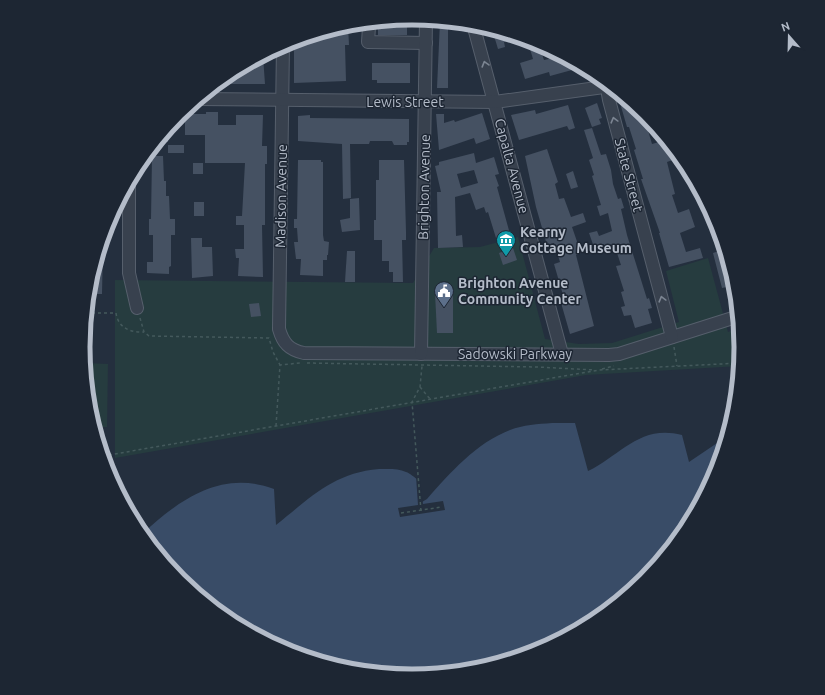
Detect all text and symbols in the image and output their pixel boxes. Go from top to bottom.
north arrow [769,16,809,56]
text: N [780,20,791,34]
one-way arrow [481,61,489,67]
street label: Lewis Street [366,94,444,110]
street label: Capalta Avenue [492,117,532,215]
one-way arrow [610,117,619,124]
street label: Brighton Avenue [415,134,433,240]
street label: State Street [612,136,647,214]
street label: Madison Avenue [272,144,290,248]
place label: Kearny Cottage Museum [520,224,632,256]
museum icon: Kearny Cottage Museum [495,229,517,257]
place label: Brighton Avenue Community Center [458,275,581,307]
public building icon: Brighton Avenue Community Center [433,280,455,308]
one-way arrow [658,296,667,303]
street label: Sadowski Parkway [458,346,572,362]

